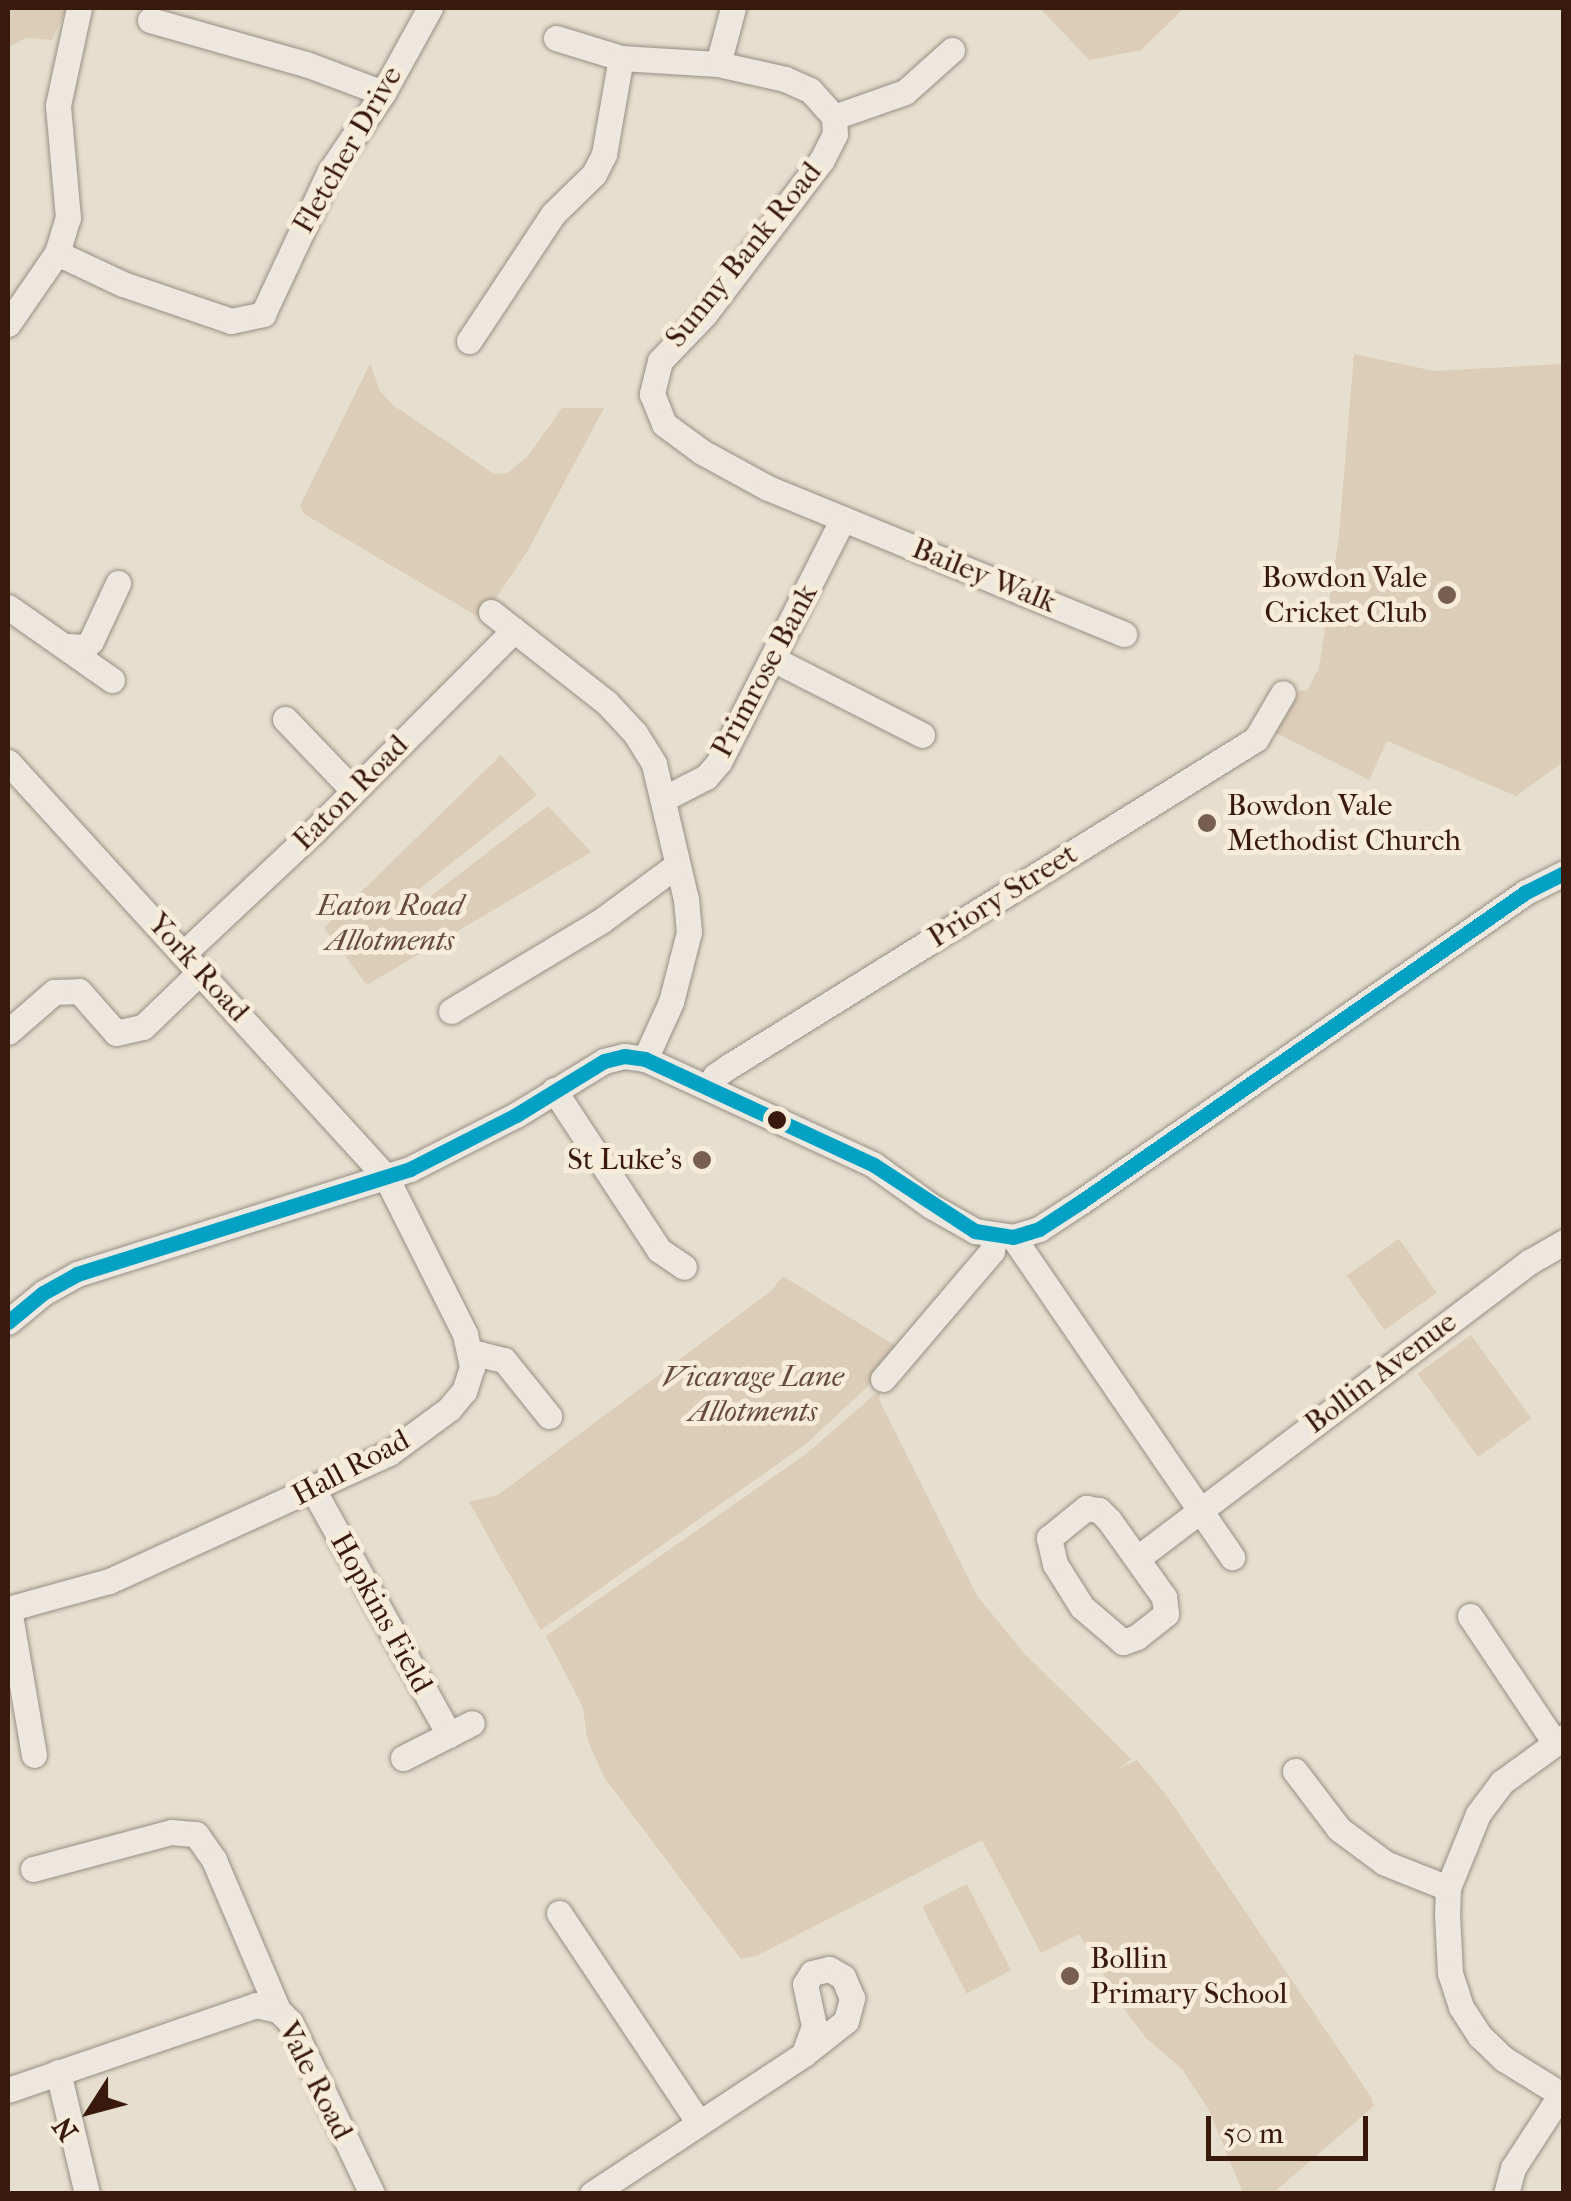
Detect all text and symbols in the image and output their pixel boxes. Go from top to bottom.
street label: Fletcher Drive [286,60,410,240]
street label: Sunny Bank Road [658,155,830,355]
street label: Bailey Walk [907,531,1061,621]
place label: Bowdon Vale Cricket Club [1262,560,1427,630]
street label: Primrose Bank [704,578,826,764]
marker: Bowdon Vale Cricket Club [1436,584,1458,606]
street label: Eaton Road [286,728,416,858]
place label: Bowdon Vale Methodist Church [1227,788,1461,858]
marker: Bowdon Vale Methodist Church [1196,812,1218,834]
street label: Priory Street [922,836,1084,956]
park label: Eaton Road Allotments [317,888,463,958]
street label: York Road [140,906,256,1030]
unlabelled marker [767,1110,787,1130]
place label: St Luke's [567,1142,682,1178]
marker: St Luke's [691,1149,713,1171]
street label: Bollin Avenue [1298,1304,1464,1442]
park label: Vicarage Lane Allotments [662,1359,844,1430]
street label: Hall Road [286,1422,416,1514]
street label: Hopkins Field [322,1527,440,1699]
place label: Bollin Primary School [1090,1941,1287,2012]
marker: Bollin Primary School [1059,1965,1081,1987]
street label: Vale Road [270,2016,360,2146]
north arrow [40,2061,140,2161]
scale bar [1211,2096,1374,2158]
text: N [46,2111,85,2147]
text: 50 m [1223,2116,1284,2151]

